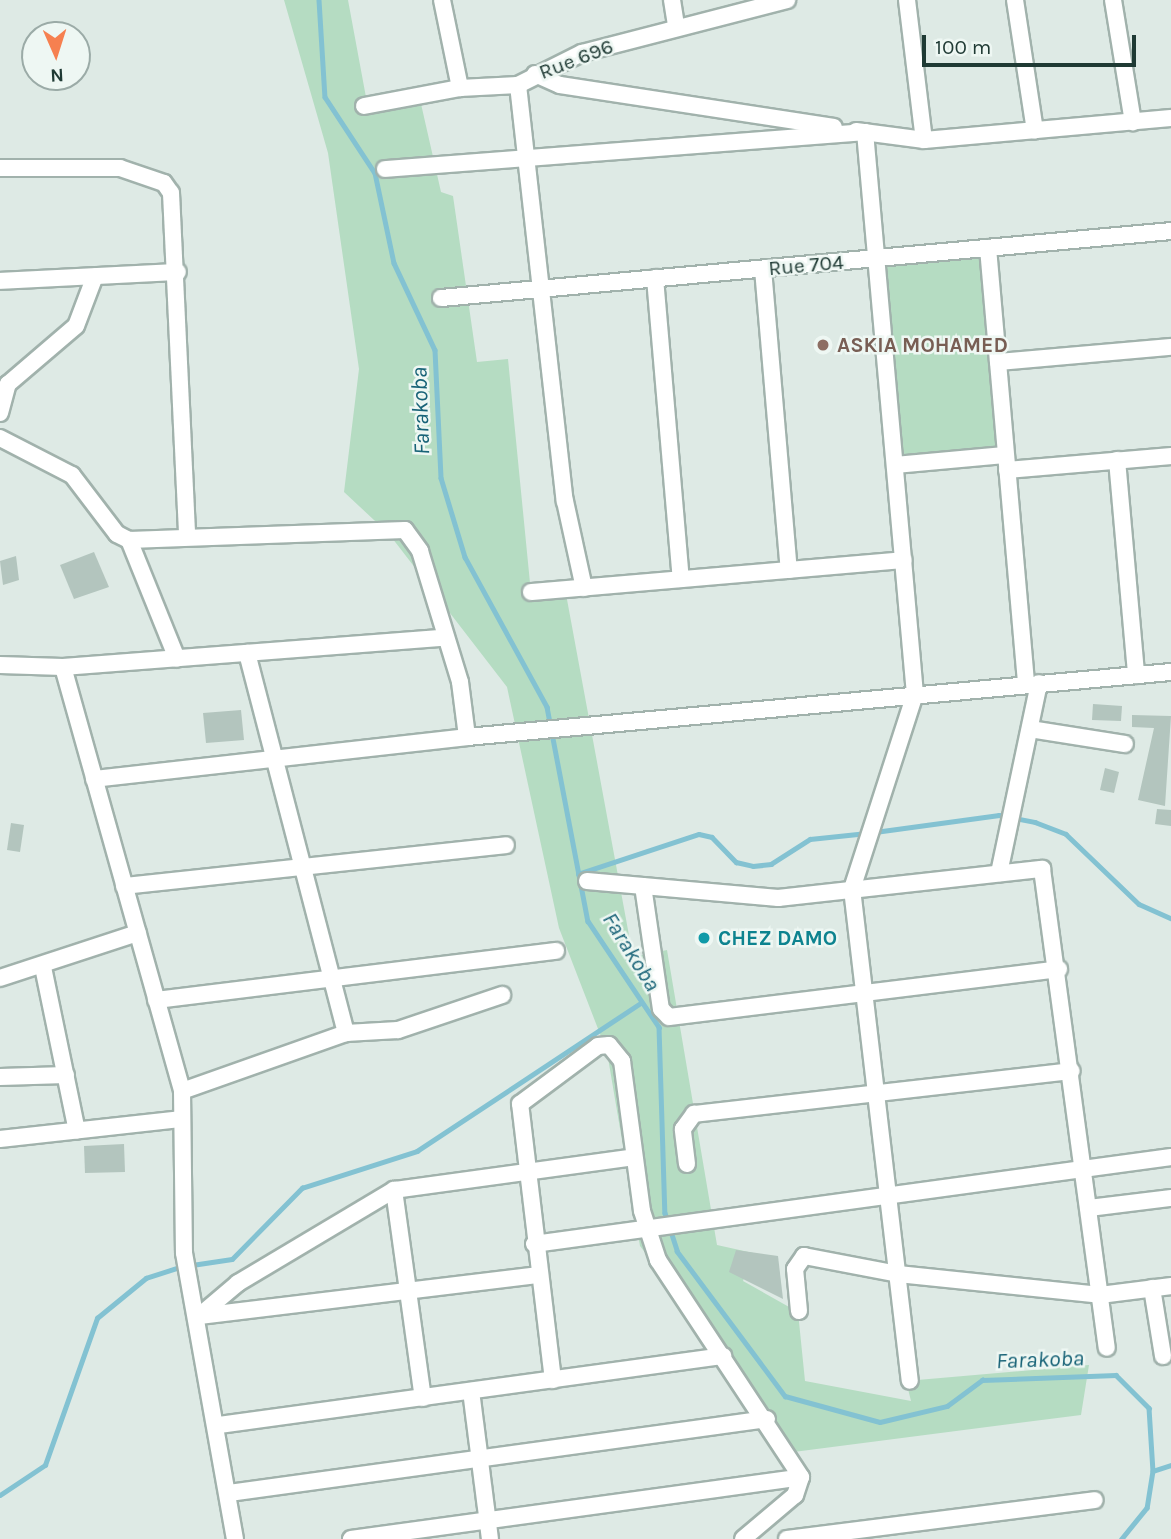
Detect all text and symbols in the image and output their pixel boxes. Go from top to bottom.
north arrow [21,21,91,91]
scale bar [926,21,1140,65]
street label: Rue 696 [535,33,617,85]
text: 100 m [935,35,992,59]
text: N [50,64,64,86]
street label: Rue 704 [767,249,845,281]
place label: ASKIA MOHAMED [837,332,1008,358]
marker: ASKIA MOHAMED [815,337,831,353]
water label: Farakoba [406,367,436,455]
water label: Farakoba [596,907,666,997]
place label: CHEZ DAMO [718,925,837,951]
marker: CHEZ DAMO [696,930,712,946]
water label: Farakoba [996,1345,1084,1375]

